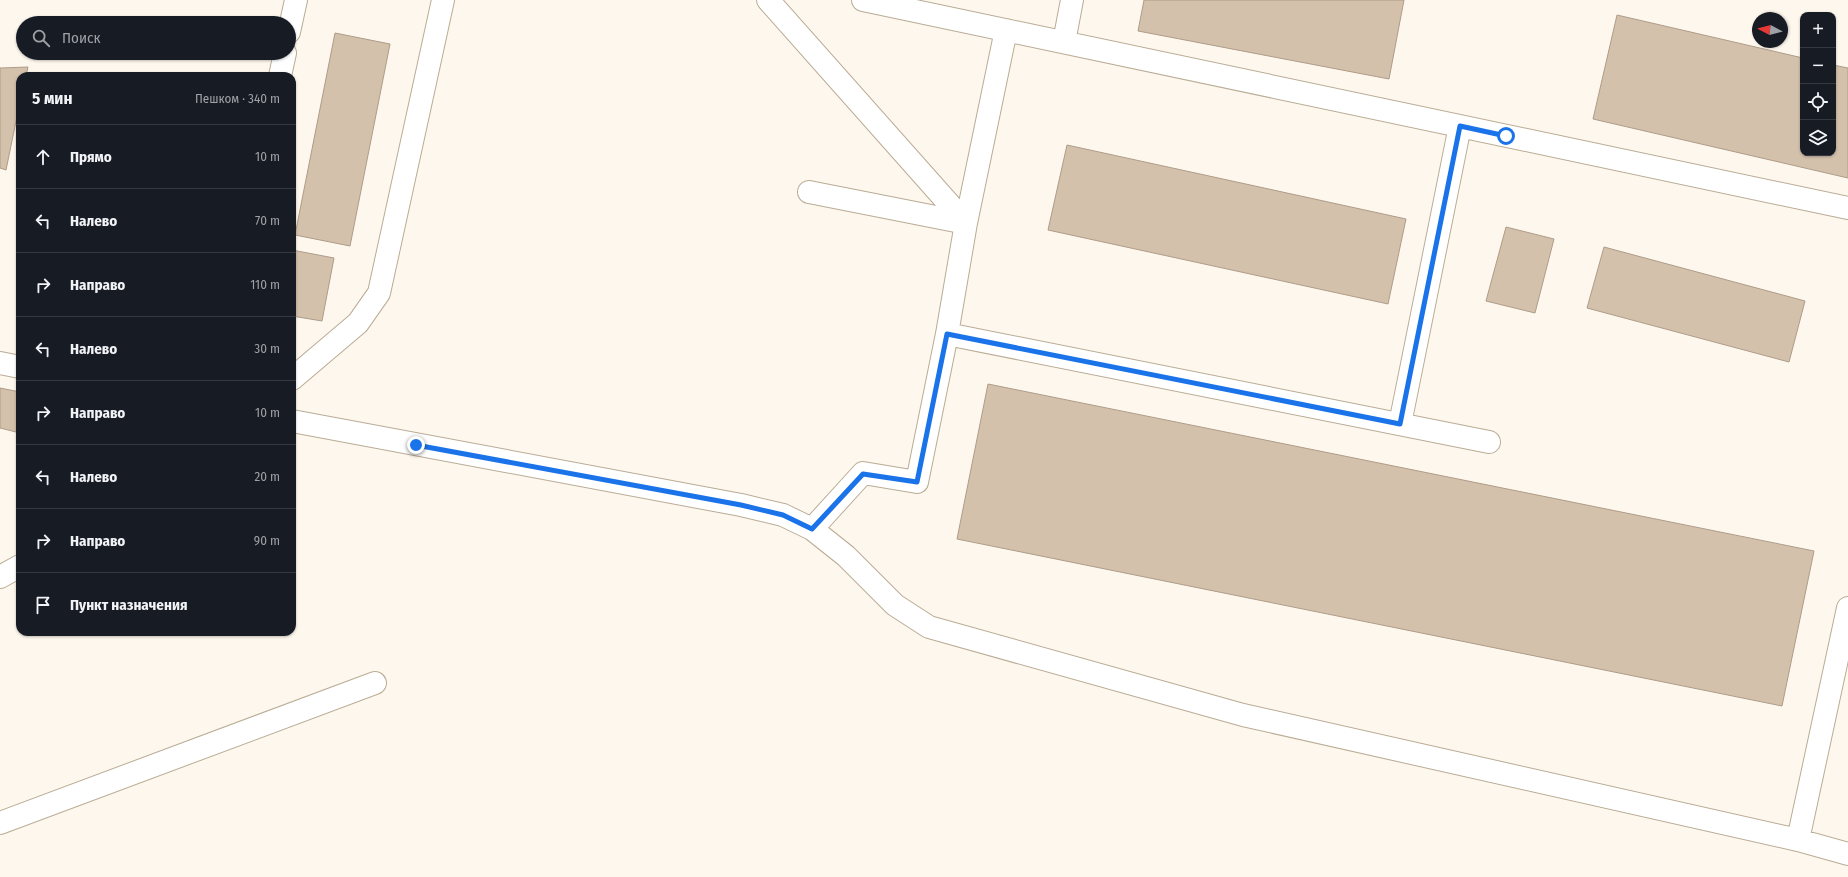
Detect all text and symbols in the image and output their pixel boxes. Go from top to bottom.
north arrow [1752,12,1788,48]
map controls [1800,12,1836,156]
button: + [1800,12,1836,48]
search box [16,16,296,60]
icon: search [30,27,52,49]
text: Поиск [62,29,100,47]
button: − [1800,48,1836,84]
button: locate [1800,84,1836,120]
text: 5 мин [32,88,72,109]
text: Пешком · 340 m [195,91,280,106]
button: layers [1800,120,1836,156]
route start [1497,127,1515,145]
icon: ahead [32,146,54,168]
text: Прямо [70,148,112,166]
text: 10 m [255,149,280,164]
icon: left [32,210,54,232]
text: Налево [70,212,117,230]
text: 70 m [255,213,280,228]
icon: right [32,274,54,296]
text: Направо [70,276,125,294]
text: 110 m [250,277,280,292]
icon: left [32,338,54,360]
text: Налево [70,340,117,358]
text: 30 m [254,341,280,356]
icon: right [32,402,54,424]
text: Направо [70,404,125,422]
text: 10 m [255,405,280,420]
route end [407,436,425,454]
icon: left [32,466,54,488]
text: Налево [70,468,117,486]
text: 20 m [254,469,280,484]
icon: right [32,530,54,552]
text: Направо [70,532,125,550]
text: 90 m [254,533,280,548]
icon: arrive [32,594,54,616]
text: Пункт назначения [70,596,188,614]

